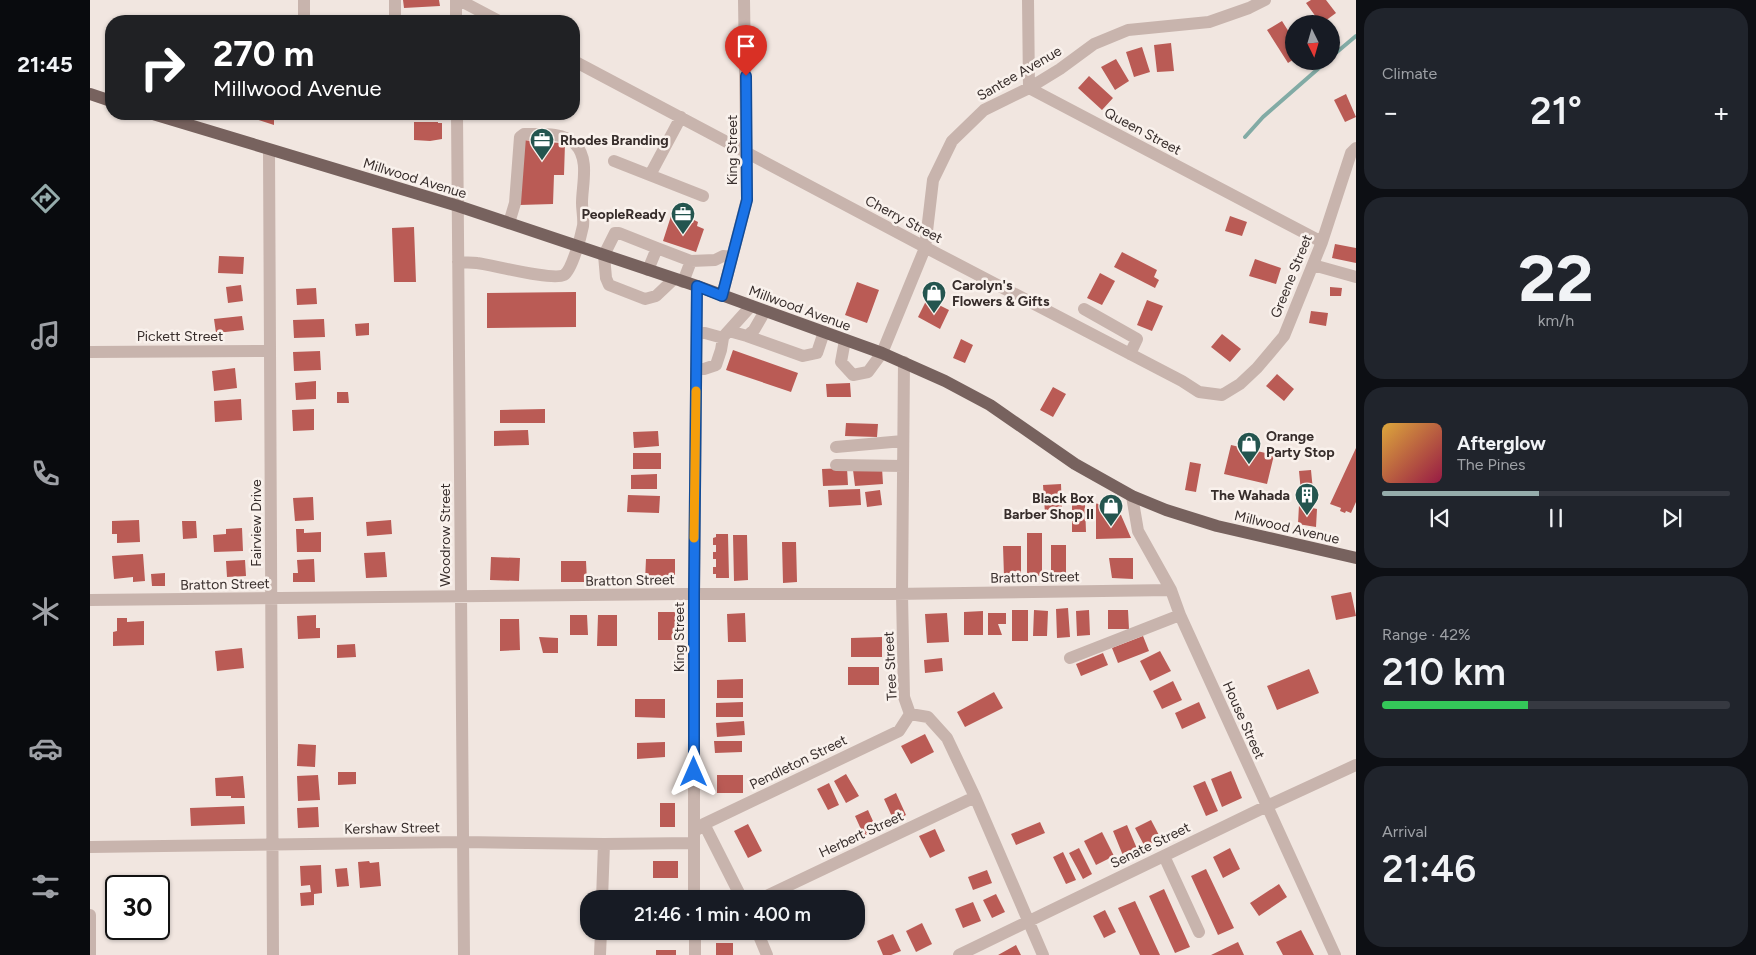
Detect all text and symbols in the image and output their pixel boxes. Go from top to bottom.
north arrow [1285,15,1340,70]
map controls [1285,15,1340,70]
pin [725,25,767,76]
icon: arrive [732,32,760,60]
text: 270 m [213,33,314,75]
icon: right [130,35,195,100]
street label: Santee Avenue [974,42,1065,105]
text: 21:45 [17,51,73,78]
text: Climate [1382,64,1437,83]
text: Millwood Avenue [213,75,382,102]
text: 21° [1530,88,1582,134]
text: − [1382,95,1399,129]
text: + [1713,95,1730,129]
street label: Queen Street [1101,104,1184,159]
street label: King Street [724,115,741,185]
office icon: Rhodes Branding [529,127,555,161]
place label: Rhodes Branding [560,132,669,149]
street label: Millwood Avenue [361,155,469,202]
icon: directions [28,181,63,216]
street label: Cherry Street [862,192,945,247]
office icon: PeopleReady [670,201,696,235]
place label: PeopleReady [582,206,667,223]
street label: Greene Street [1267,232,1316,321]
text: 22 [1518,239,1594,317]
place label: Carolyn's Flowers & Gifts [952,277,1050,310]
shop icon: Carolyn's Flowers & Gifts [921,280,947,314]
street label: Millwood Avenue [747,282,853,335]
text: km/h [1538,311,1574,330]
icon: music [28,318,63,353]
street label: Pickett Street [137,328,223,345]
place label: Orange Party Stop [1266,428,1335,461]
shop icon: Orange Party Stop [1236,431,1262,465]
text: Afterglow [1457,432,1546,455]
text: The Pines [1457,455,1526,474]
icon: phone [28,456,63,491]
street label: Fairview Drive [248,479,265,567]
building icon: The Wahada [1294,482,1320,516]
street label: Woodrow Street [437,483,454,587]
place label: The Wahada [1211,487,1290,504]
place label: Black Box Barber Shop II [1003,490,1094,523]
shop icon: Black Box Barber Shop II [1098,493,1124,527]
icon: previous [1426,504,1454,532]
icon: pause [1542,504,1570,532]
icon: next [1658,504,1686,532]
street label: Millwood Avenue [1233,507,1341,548]
street label: Bratton Street [990,568,1080,587]
street label: Bratton Street [585,571,675,590]
street label: Bratton Street [180,575,270,594]
icon: climate [28,594,63,629]
street label: King Street [671,602,688,672]
text: Range · 42% [1382,625,1471,644]
street label: Tree Street [880,631,901,701]
text: 210 km [1382,649,1506,695]
street label: House Street [1219,679,1268,762]
icon: car [28,731,63,766]
street label: Pendleton Street [747,732,850,793]
position arrow [667,745,719,797]
street label: Herbert Street [816,807,906,861]
street label: Kershaw Street [344,819,440,838]
street label: Senate Street [1108,819,1193,872]
text: Arrival [1382,822,1427,841]
text: 21:46 [1382,846,1476,892]
icon: filters [28,869,63,904]
speed limit sign: 30 [105,875,170,940]
text: 21:46 · 1 min · 400 m [634,903,811,926]

